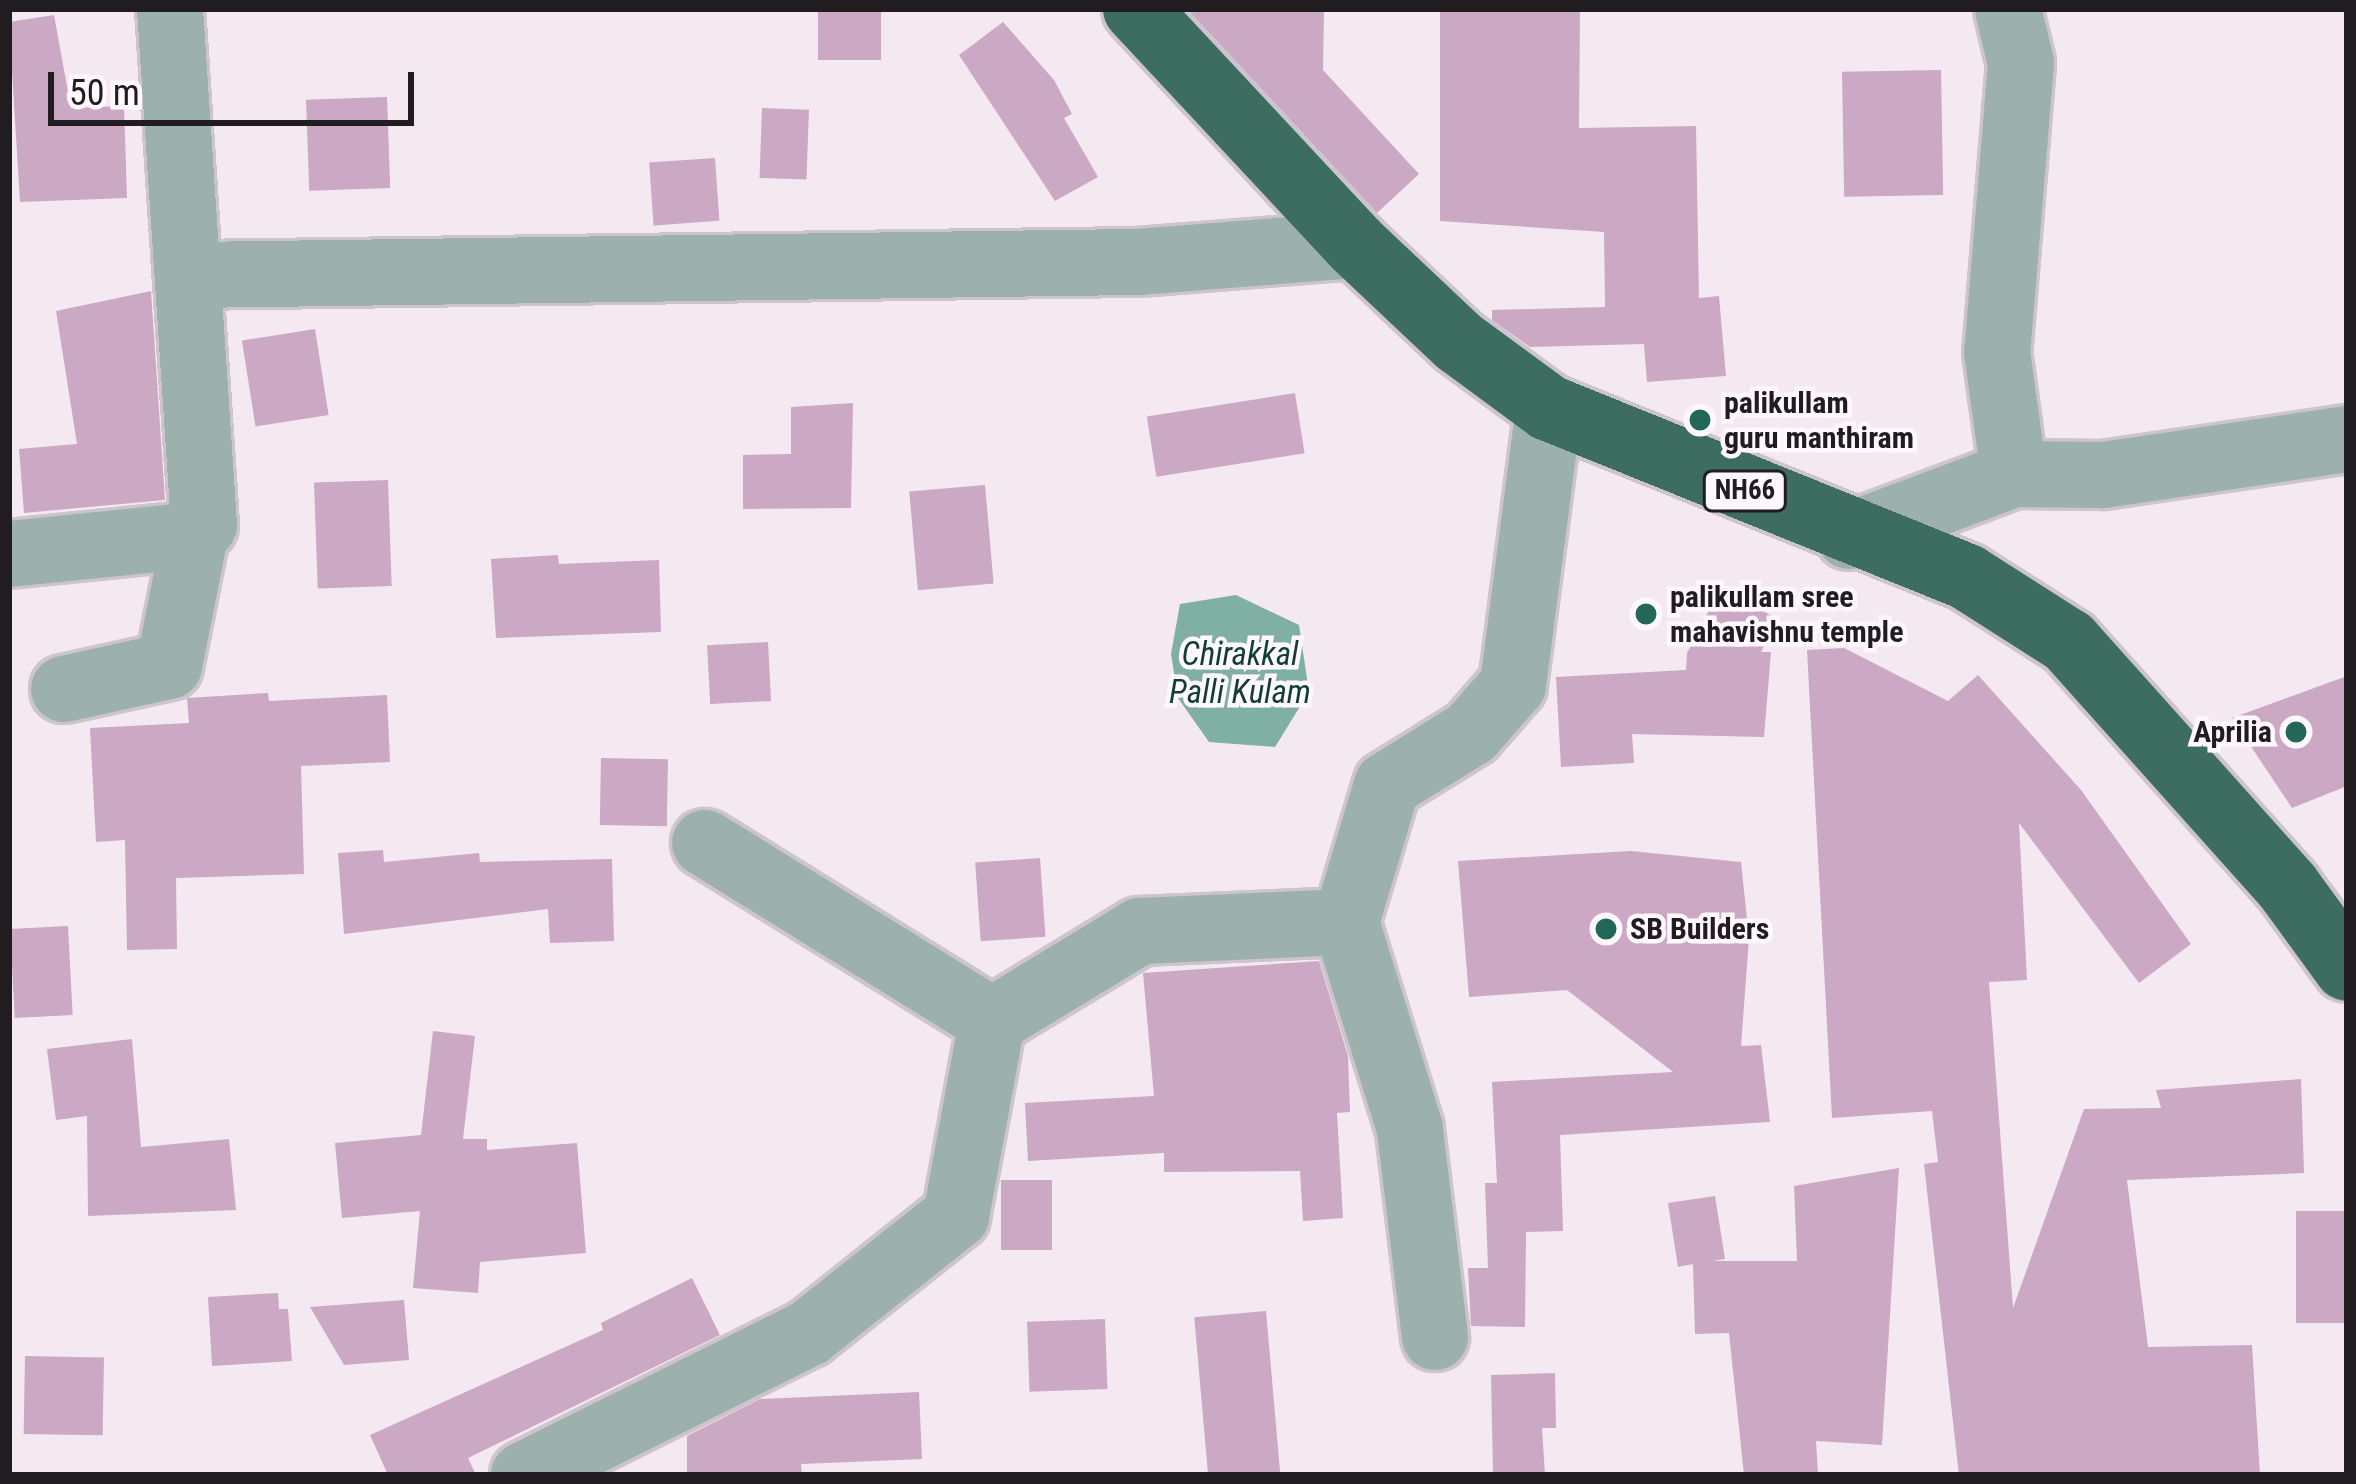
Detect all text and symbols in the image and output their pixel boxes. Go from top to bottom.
scale bar [54,48,420,122]
text: 50 m [69,72,140,114]
place label: palikullam guru manthiram [1724,385,1914,456]
marker: palikullam guru manthiram [1687,407,1713,433]
road number: NH66 [1700,470,1790,512]
place label: palikullam sree mahavishnu temple [1670,579,1903,650]
marker: palikullam sree mahavishnu temple [1633,601,1659,627]
water label: Chirakkal Palli Kulam [1169,634,1311,712]
place label: Aprilia [2193,714,2272,750]
marker: Aprilia [2283,719,2309,745]
place label: SB Builders [1630,911,1769,947]
marker: SB Builders [1593,916,1619,942]

